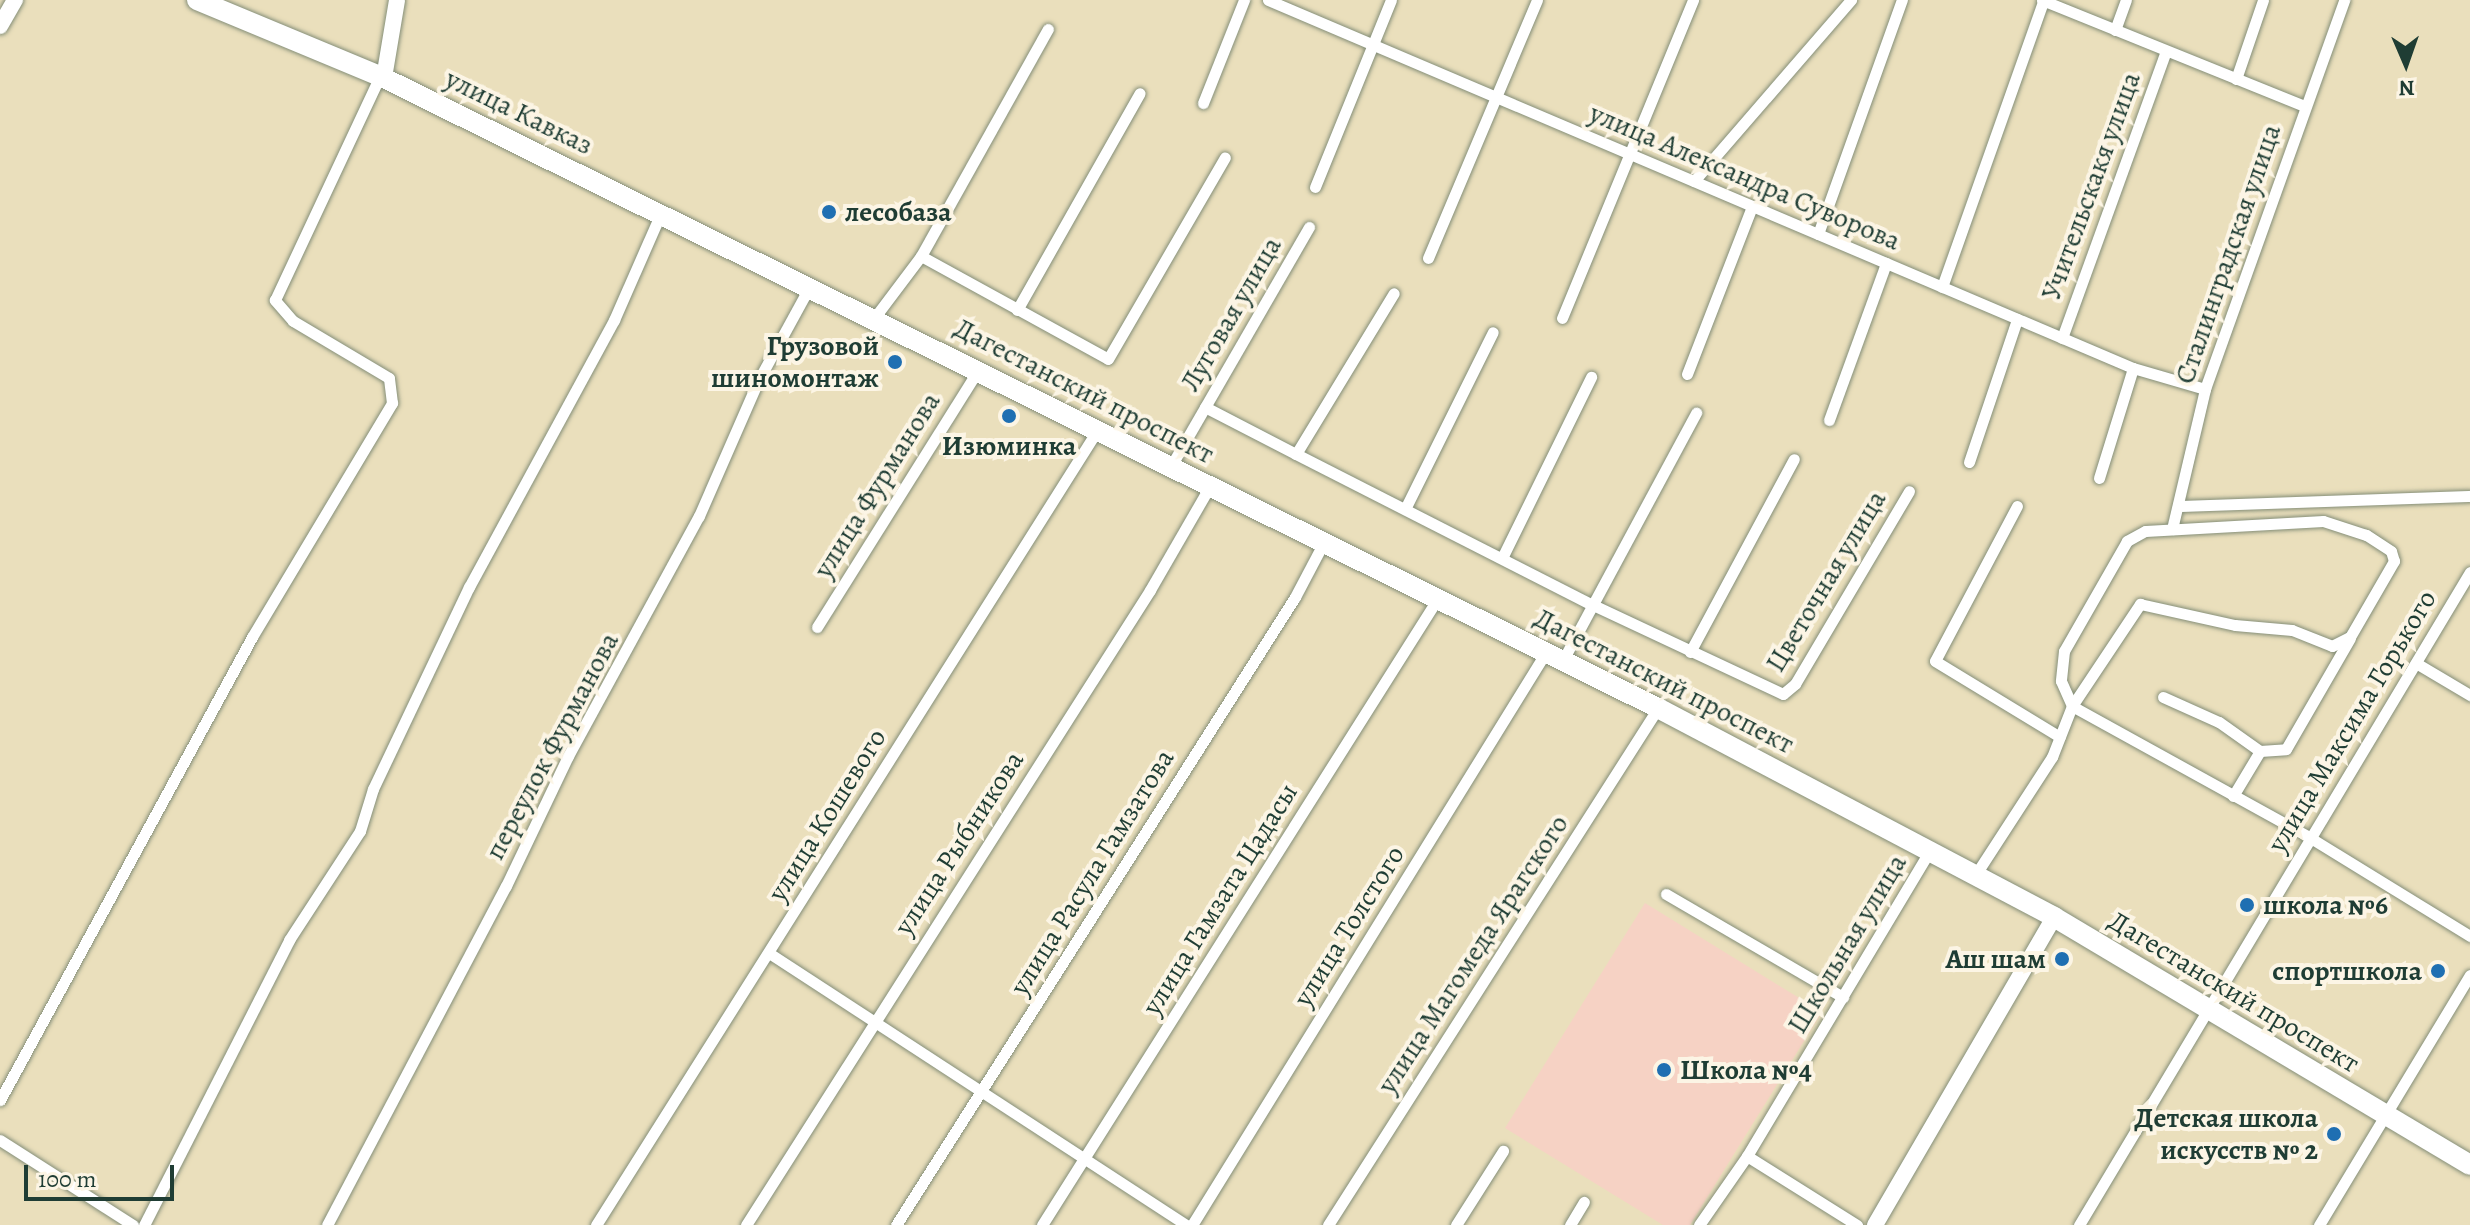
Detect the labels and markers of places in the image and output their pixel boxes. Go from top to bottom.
place label: лесобаза [845,195,952,229]
marker: лесобаза [820,203,838,221]
place label: Грузовой шиномонтаж [711,329,879,395]
marker: Грузовой шиномонтаж [886,353,904,371]
marker: Изюминка [1000,407,1018,425]
place label: Изюминка [942,429,1076,463]
place label: школа №6 [2263,888,2388,922]
marker: школа №6 [2238,896,2256,914]
place label: Аш шам [1945,942,2046,976]
marker: Аш шам [2053,950,2071,968]
place label: спортшкола [2272,954,2422,988]
marker: спортшкола [2429,962,2447,980]
place label: Школа №4 [1680,1053,1812,1087]
marker: Школа №4 [1655,1061,1673,1079]
place label: Детская школа искусств № 2 [2134,1101,2318,1167]
marker: Детская школа искусств № 2 [2325,1125,2343,1143]

